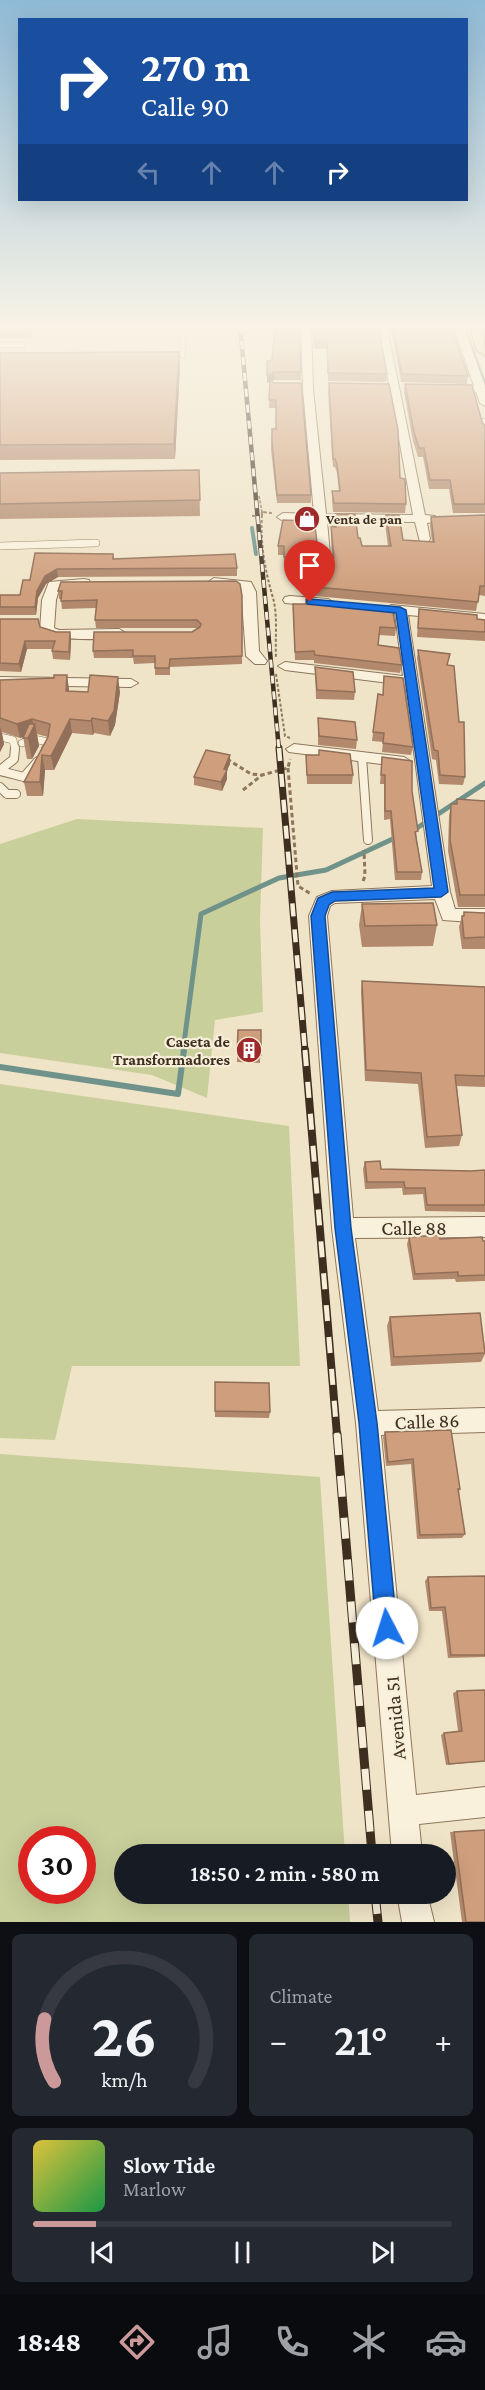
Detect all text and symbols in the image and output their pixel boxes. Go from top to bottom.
icon: right [42,42,120,120]
text: 270 m [141,43,250,90]
text: Calle 90 [141,92,229,122]
icon: left [132,156,165,189]
icon: ahead [195,156,228,189]
icon: ahead [258,156,291,189]
icon: right [321,156,354,189]
shop icon: Venta de pan [292,504,322,534]
place label: Venta de pan [325,511,402,527]
pin [284,540,335,602]
icon: arrive [293,549,326,582]
place label: Caseta de Transformadores [113,1033,231,1068]
building icon: Caseta de Transformadores [234,1035,264,1065]
street label: Calle 88 [381,1217,447,1239]
street label: Calle 86 [394,1409,460,1433]
position arrow [355,1596,419,1660]
street label: Avenida 51 [380,1675,410,1761]
speed limit sign: 30 [18,1826,96,1904]
text: 18:50 · 2 min · 580 m [191,1861,379,1886]
text: Climate [270,1985,332,2007]
text: 26 [91,2000,157,2069]
text: 21° [334,2015,388,2065]
text: − [270,2022,287,2059]
text: + [435,2022,452,2059]
text: km/h [101,2068,148,2092]
text: Slow Tide [123,2153,215,2178]
text: Marlow [123,2178,186,2200]
icon: previous [86,2236,119,2269]
icon: pause [226,2236,259,2269]
icon: next [366,2236,399,2269]
icon: directions [116,2321,158,2363]
icon: music [194,2321,236,2363]
icon: phone [271,2321,313,2363]
icon: climate [348,2321,390,2363]
icon: car [425,2321,467,2363]
text: 18:48 [18,2327,81,2357]

